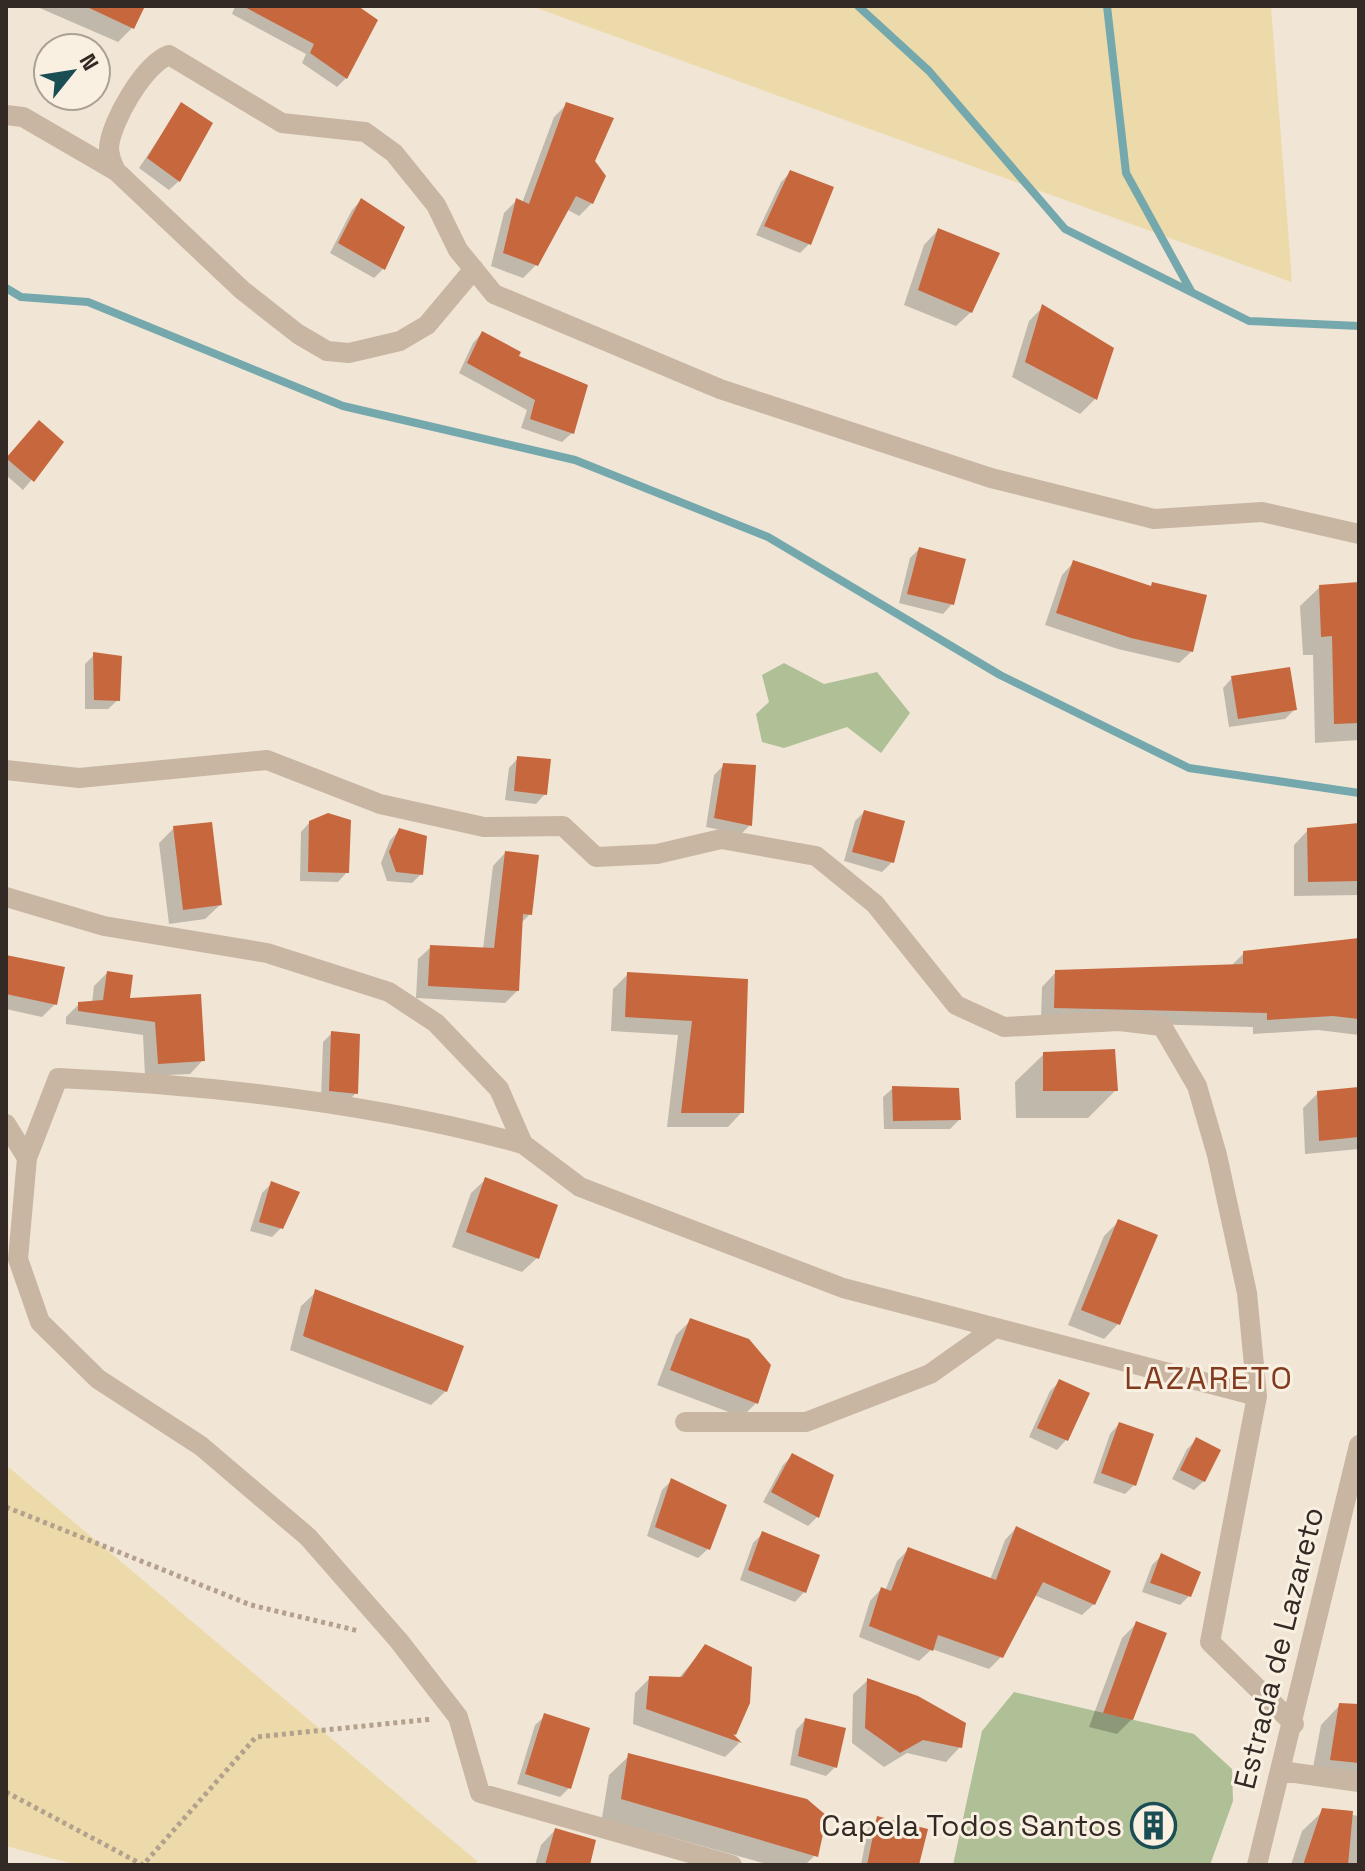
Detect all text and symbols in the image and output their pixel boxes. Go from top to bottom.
north arrow [32,32,112,112]
text: N [74,49,105,75]
district label: LAZARETO [1124,1358,1294,1398]
street label: Estrada de Lazareto [1225,1503,1332,1793]
building icon: Capela Todos Santos [1129,1802,1177,1850]
place label: Capela Todos Santos [821,1806,1122,1845]

